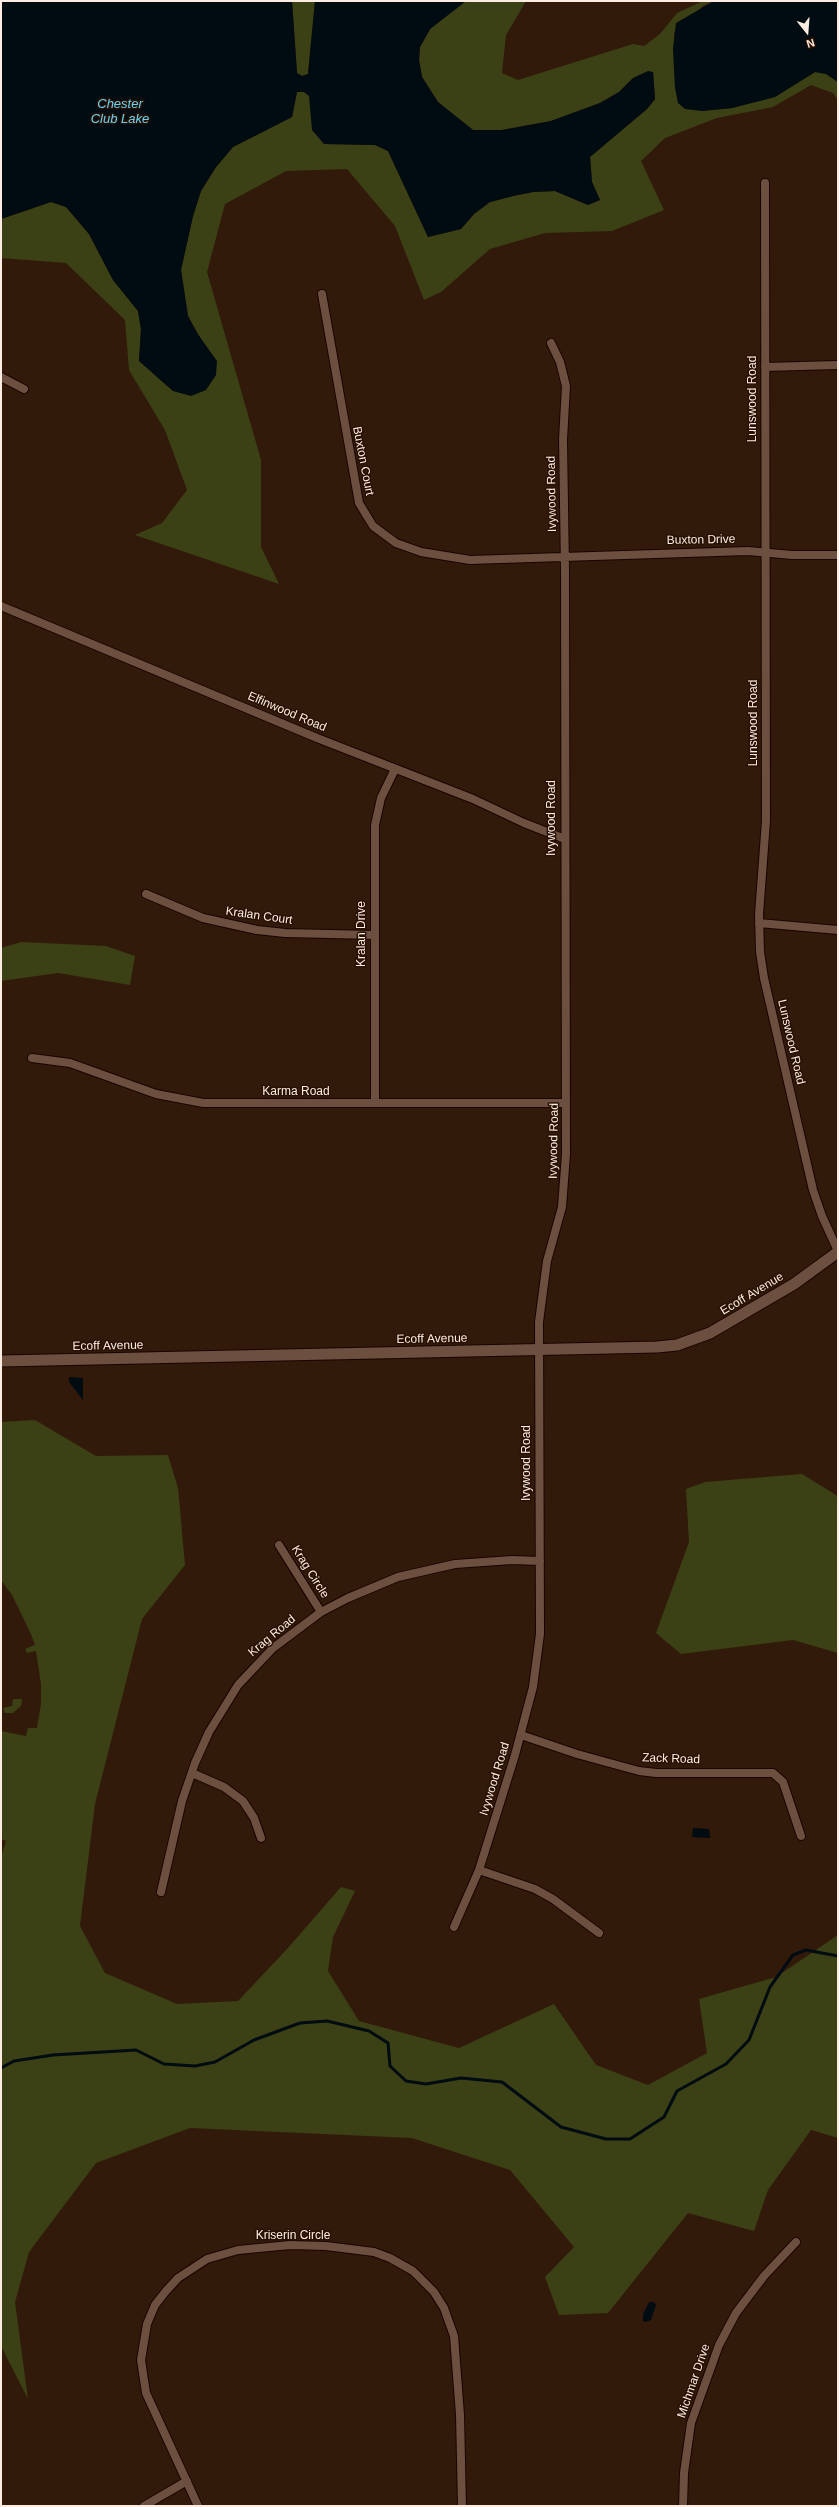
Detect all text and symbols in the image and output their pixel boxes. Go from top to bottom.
north arrow [787,12,827,52]
text: N [805,37,816,50]
water label: Chester Club Lake [91,96,149,127]
street label: Lunswood Road [746,356,760,442]
street label: Buxton Court [349,425,377,497]
street label: Ivywood Road [544,456,560,532]
street label: Buxton Drive [667,532,735,548]
street label: Lunswood Road [747,680,761,766]
street label: Elfinwood Road [246,689,328,735]
street label: Ivywood Road [545,780,559,856]
street label: Kralan Drive [355,901,369,967]
street label: Kralan Court [225,904,293,928]
street label: Lunswood Road [774,998,808,1086]
street label: Karma Road [262,1085,330,1099]
street label: Ivywood Road [546,1103,562,1179]
street label: Ecoff Avenue [718,1270,786,1318]
street label: Ecoff Avenue [396,1331,468,1347]
street label: Ecoff Avenue [72,1338,144,1354]
street label: Ivywood Road [520,1425,534,1501]
street label: Krag Circle [288,1543,332,1601]
street label: Krag Road [245,1612,299,1660]
street label: Ivywood Road [477,1741,513,1817]
street label: Zack Road [642,1751,700,1767]
street label: Kriserin Circle [256,2229,330,2243]
street label: Michmar Drive [675,2342,713,2420]

